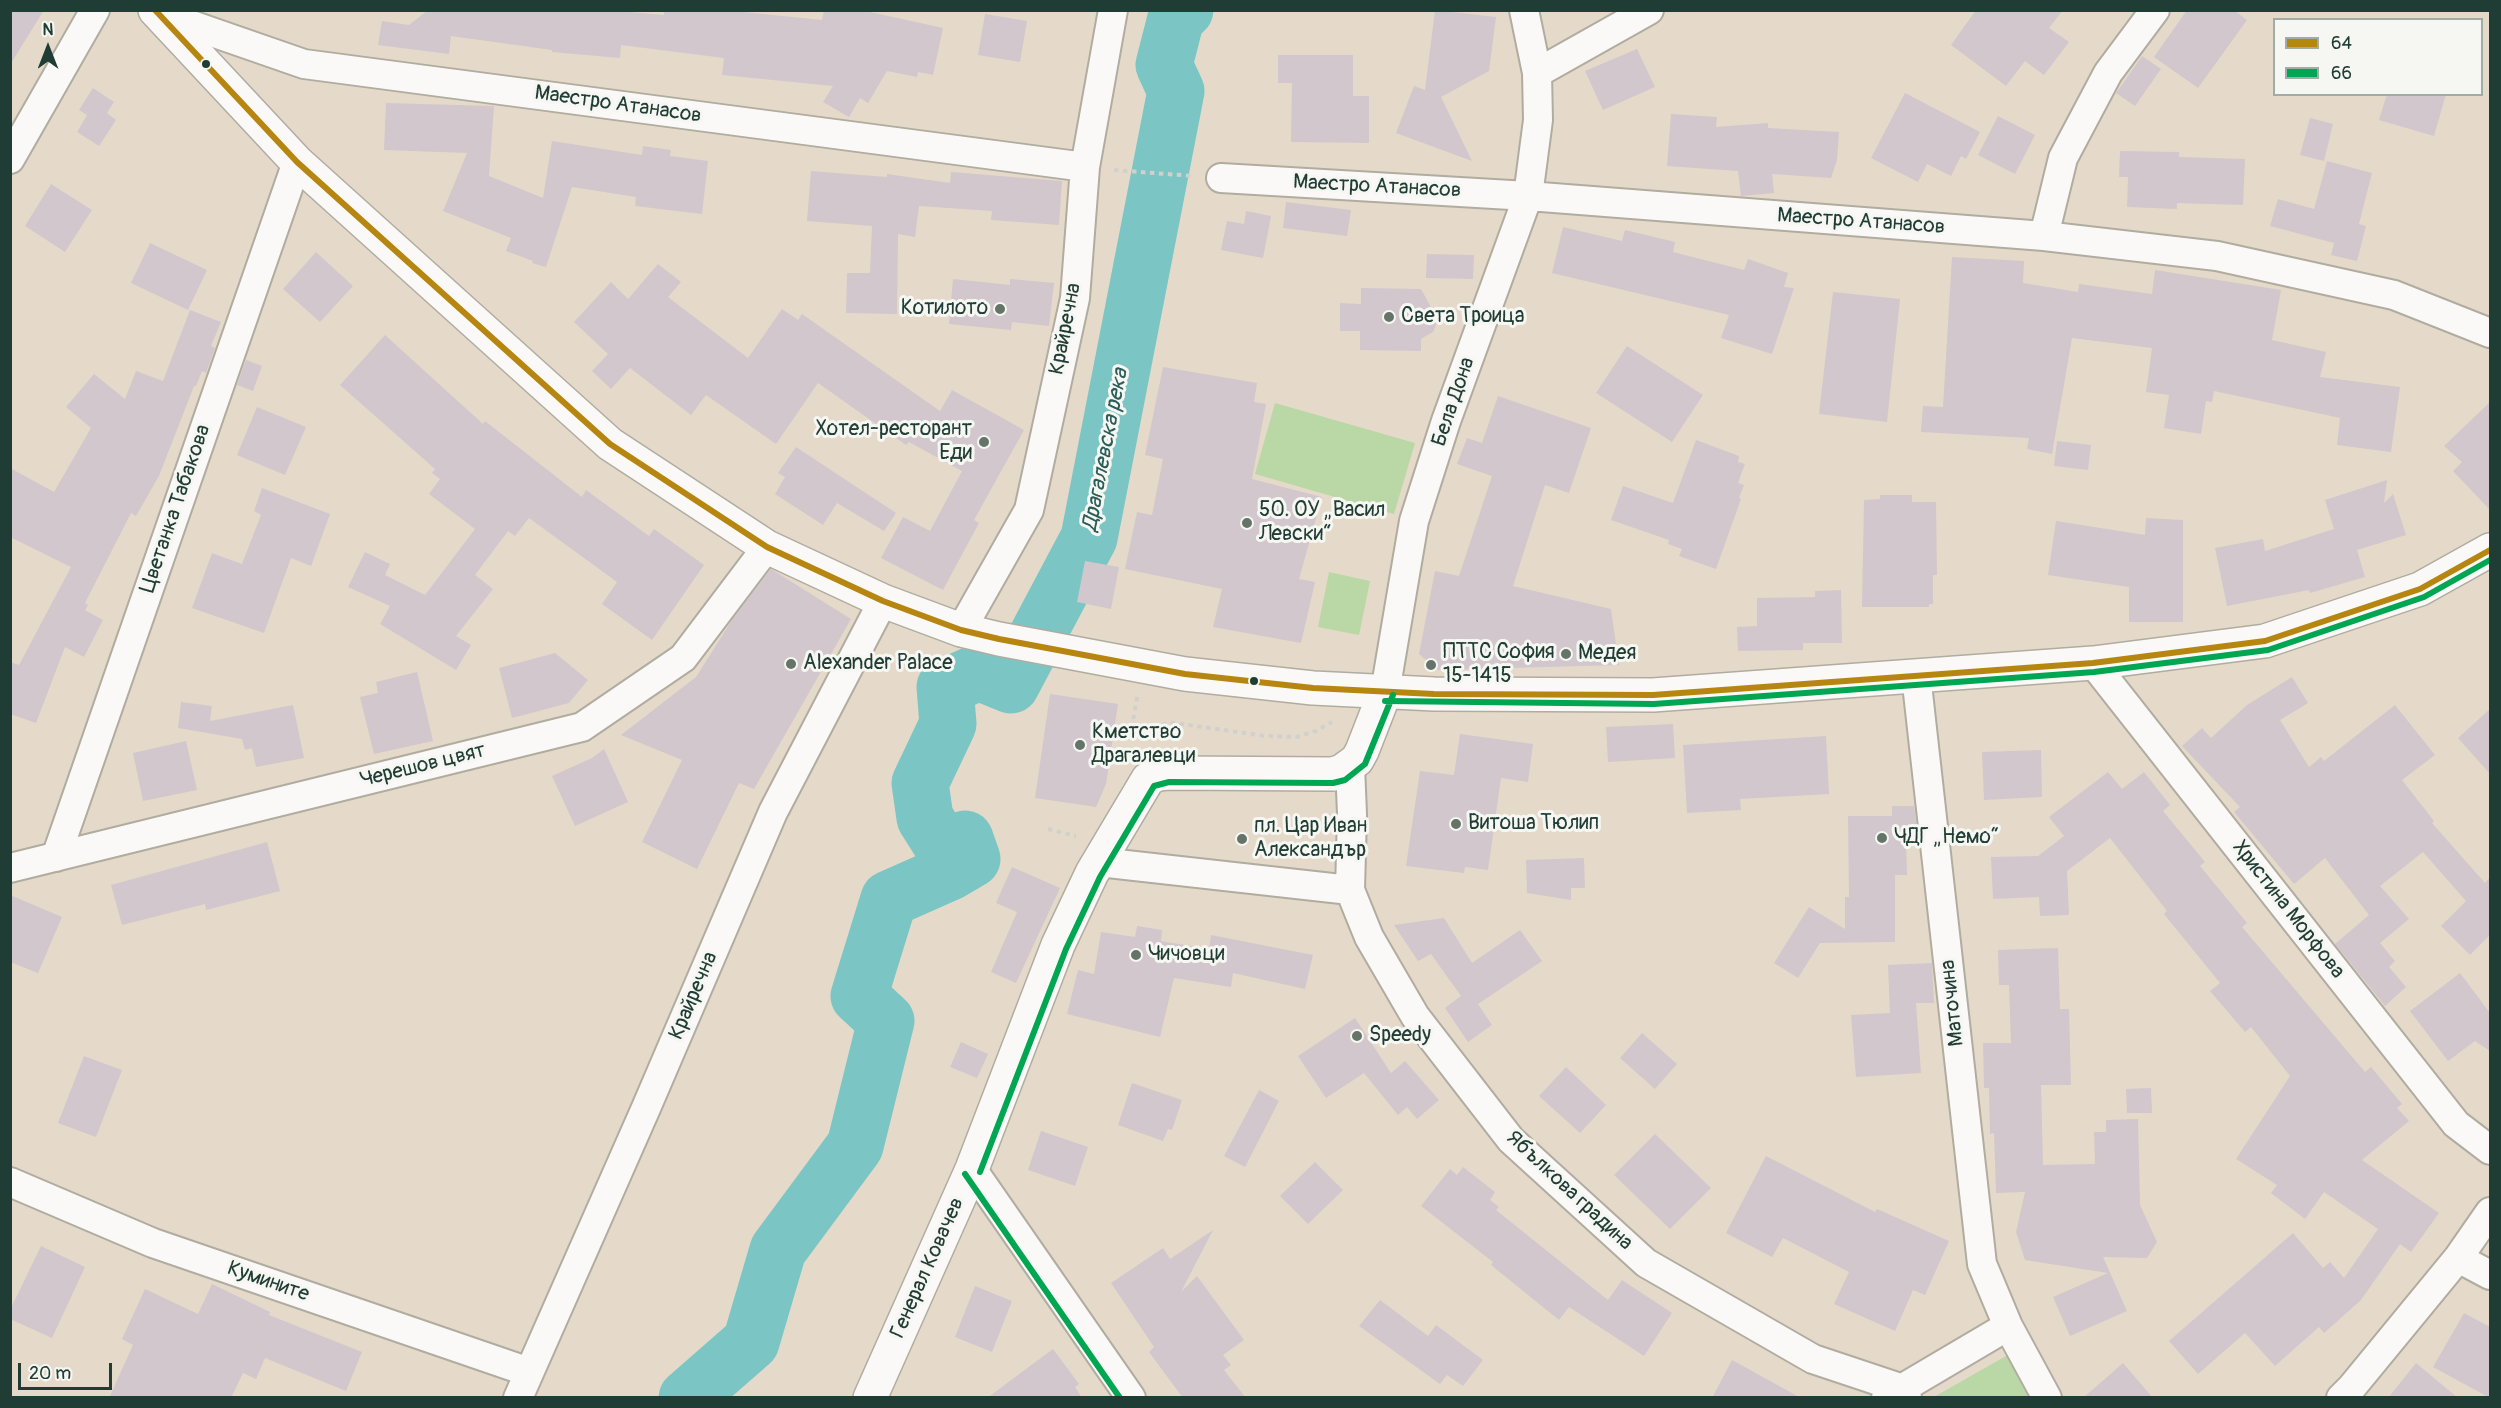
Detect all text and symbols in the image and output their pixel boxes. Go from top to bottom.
north arrow [18,18,78,78]
legend [2273,18,2483,96]
text: N [43,20,53,40]
text: 64 [2331,32,2352,55]
unlabelled marker [200,58,212,70]
text: 66 [2331,62,2352,85]
street label: Маестро Атанасов [533,81,703,129]
street label: Маестро Атанасов [1292,170,1462,204]
street label: Маестро Атанасов [1776,204,1946,240]
street label: Крайречна [1045,281,1087,377]
place label: Котилото [901,296,988,322]
marker: Котилото [993,302,1007,316]
place label: Света Троица [1401,304,1525,330]
marker: Света Троица [1382,310,1396,324]
street label: Бела Дона [1427,354,1481,450]
water label: Драгалевска река [1077,366,1135,534]
place label: Хотел-ресторант Еди [816,417,972,467]
street label: Цветанка Табакова [135,422,217,596]
marker: Хотел-ресторант Еди [977,435,991,449]
place label: 50. ОУ „Васил Левски“ [1259,498,1385,548]
marker: 50. ОУ „Васил Левски“ [1240,516,1254,530]
place label: ПТТС София 15-1415 [1443,640,1555,690]
place label: Медея [1578,641,1636,667]
marker: Медея [1559,647,1573,661]
place label: Alexander Palace [803,651,953,677]
marker: Alexander Palace [784,657,798,671]
marker: ПТТС София 15-1415 [1424,658,1438,672]
unlabelled marker [1248,675,1260,687]
place label: Кметство Драгалевци [1092,720,1195,770]
street label: Черешов цвят [358,738,488,794]
marker: Кметство Драгалевци [1073,738,1087,752]
place label: Витоша Тюлип [1468,811,1599,837]
place label: пл. Цар Иван Александър [1254,814,1367,864]
marker: Витоша Тюлип [1449,817,1463,831]
place label: ЧДГ „Немо“ [1894,825,2000,851]
marker: ЧДГ „Немо“ [1875,831,1889,845]
marker: пл. Цар Иван Александър [1235,832,1249,846]
street label: Христина Морфова [2226,836,2350,984]
place label: Чичовци [1148,942,1225,968]
street label: Крайречна [664,948,724,1044]
marker: Чичовци [1129,948,1143,962]
street label: Маточина [1936,958,1970,1048]
place label: Speedy [1369,1023,1431,1049]
marker: Speedy [1350,1029,1364,1043]
street label: Ябълкова градина [1500,1126,1638,1256]
street label: Генерал Ковачев [886,1194,970,1342]
street label: Кумините [224,1256,312,1308]
scale bar [21,1351,116,1389]
text: 20 m [29,1362,71,1385]

